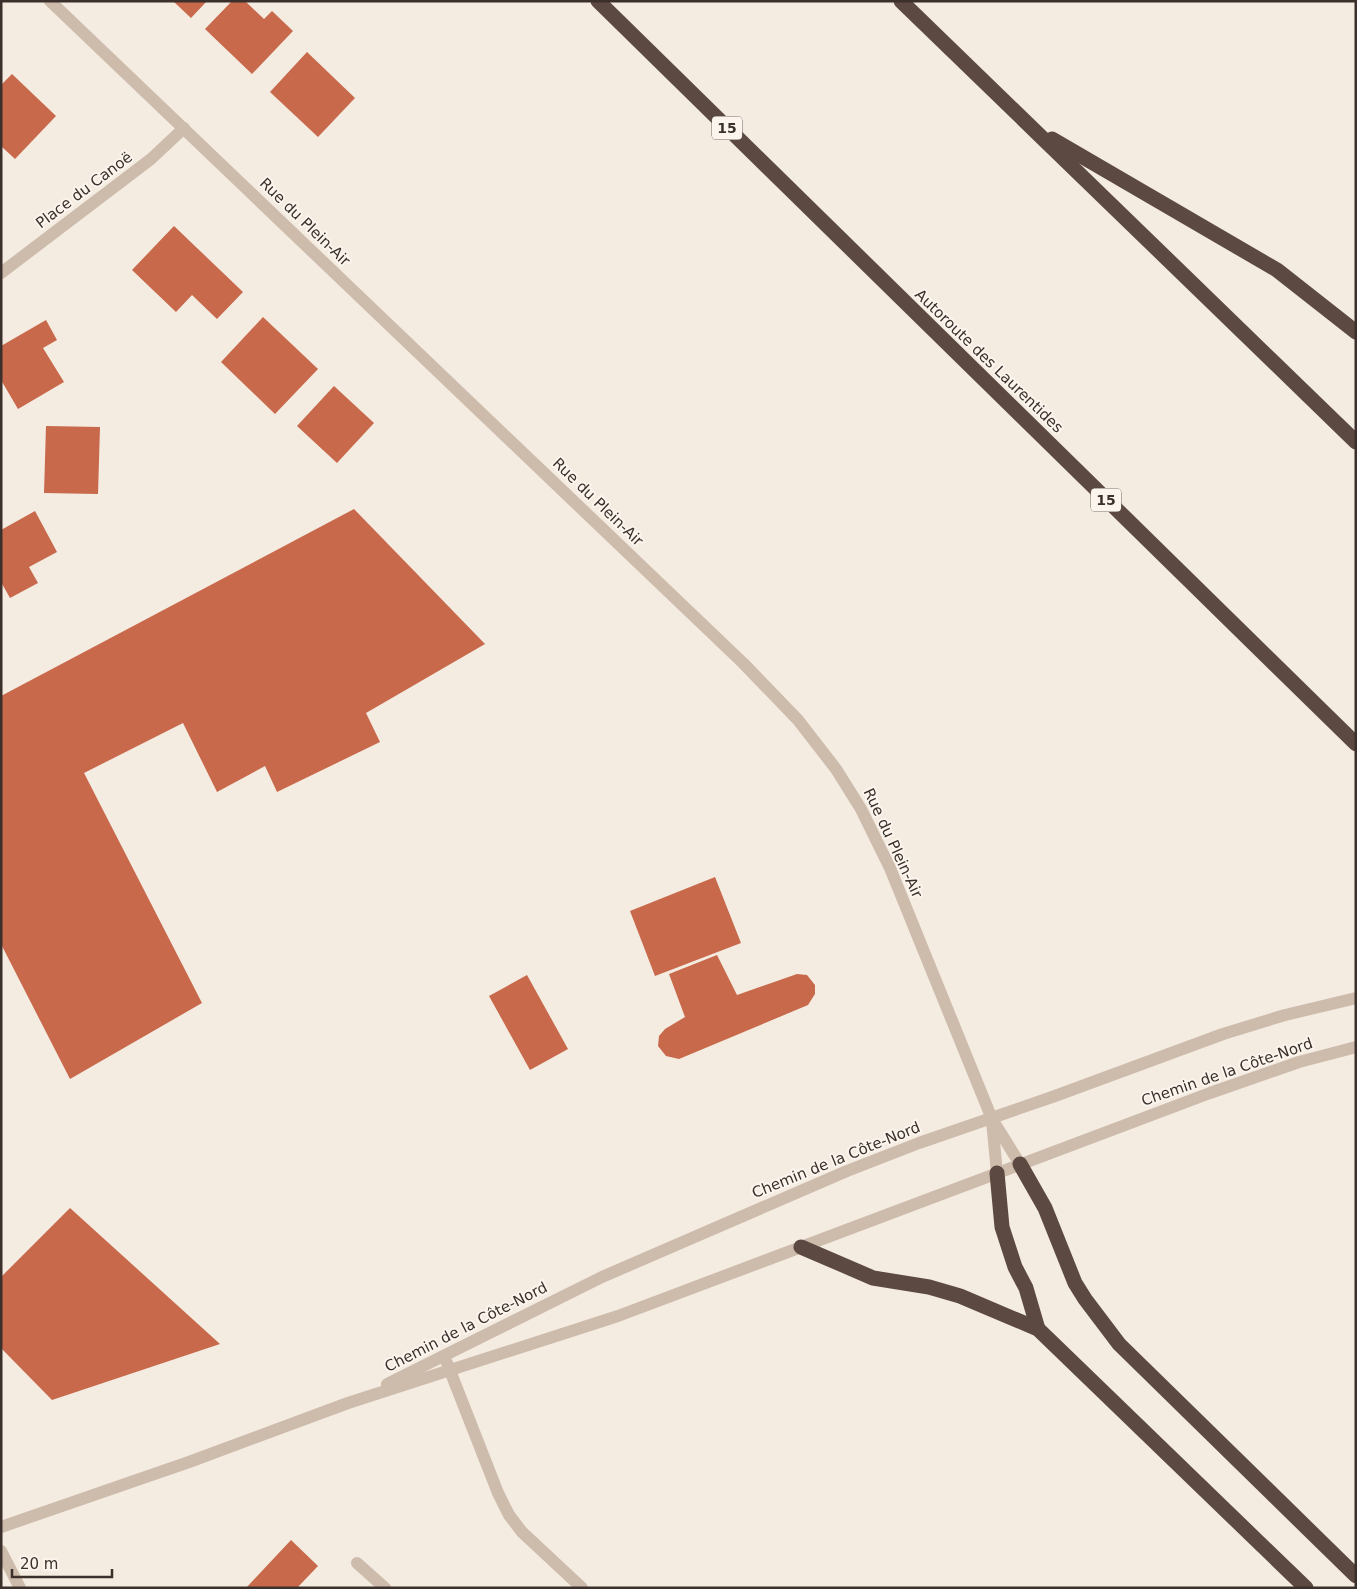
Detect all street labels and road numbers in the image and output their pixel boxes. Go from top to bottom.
road number: 15 [712,116,742,140]
street label: Place du Canoë [32,148,136,232]
street label: Rue du Plein-Air [256,174,355,270]
street label: Autoroute des Laurentides [911,285,1067,437]
street label: Rue du Plein-Air [549,454,648,550]
road number: 15 [1091,488,1121,512]
street label: Rue du Plein-Air [860,785,927,901]
street label: Chemin de la Côte-Nord [1139,1034,1315,1110]
street label: Chemin de la Côte-Nord [749,1118,923,1202]
street label: Chemin de la Côte-Nord [382,1278,550,1376]

